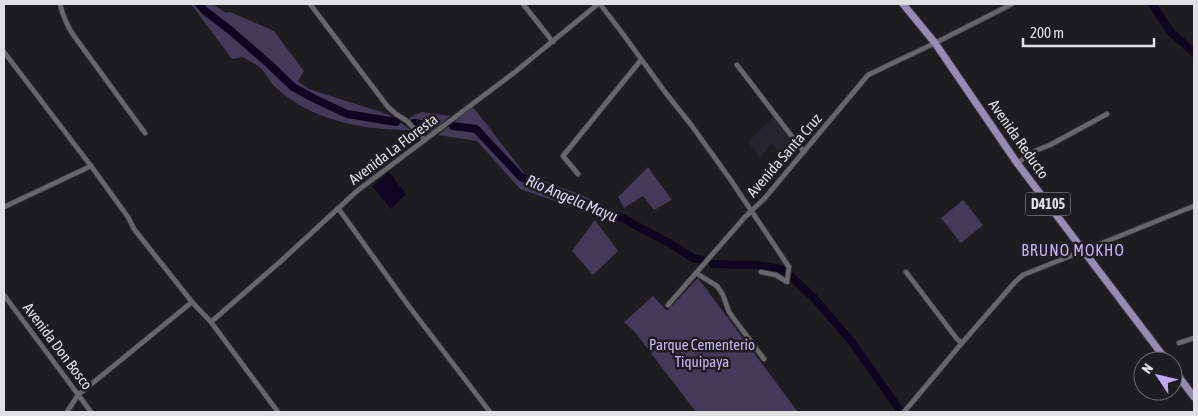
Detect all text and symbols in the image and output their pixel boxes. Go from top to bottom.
scale bar [1023,15,1154,47]
text: 200 m [1030,24,1064,41]
street label: Avenida Reducto [986,96,1052,182]
street label: Avenida Santa Cruz [743,109,825,200]
street label: Avenida La Floresta [345,110,441,188]
water label: Río Angela Mayu [523,171,621,226]
road number: D4105 [1026,192,1070,215]
district label: BRUNO MOKHO [1021,241,1125,259]
street label: Avenida Don Bosco [20,299,96,393]
park label: Parque Cementerio Tiquipaya [649,336,755,370]
north arrow [1133,351,1183,401]
text: N [1138,361,1156,377]

